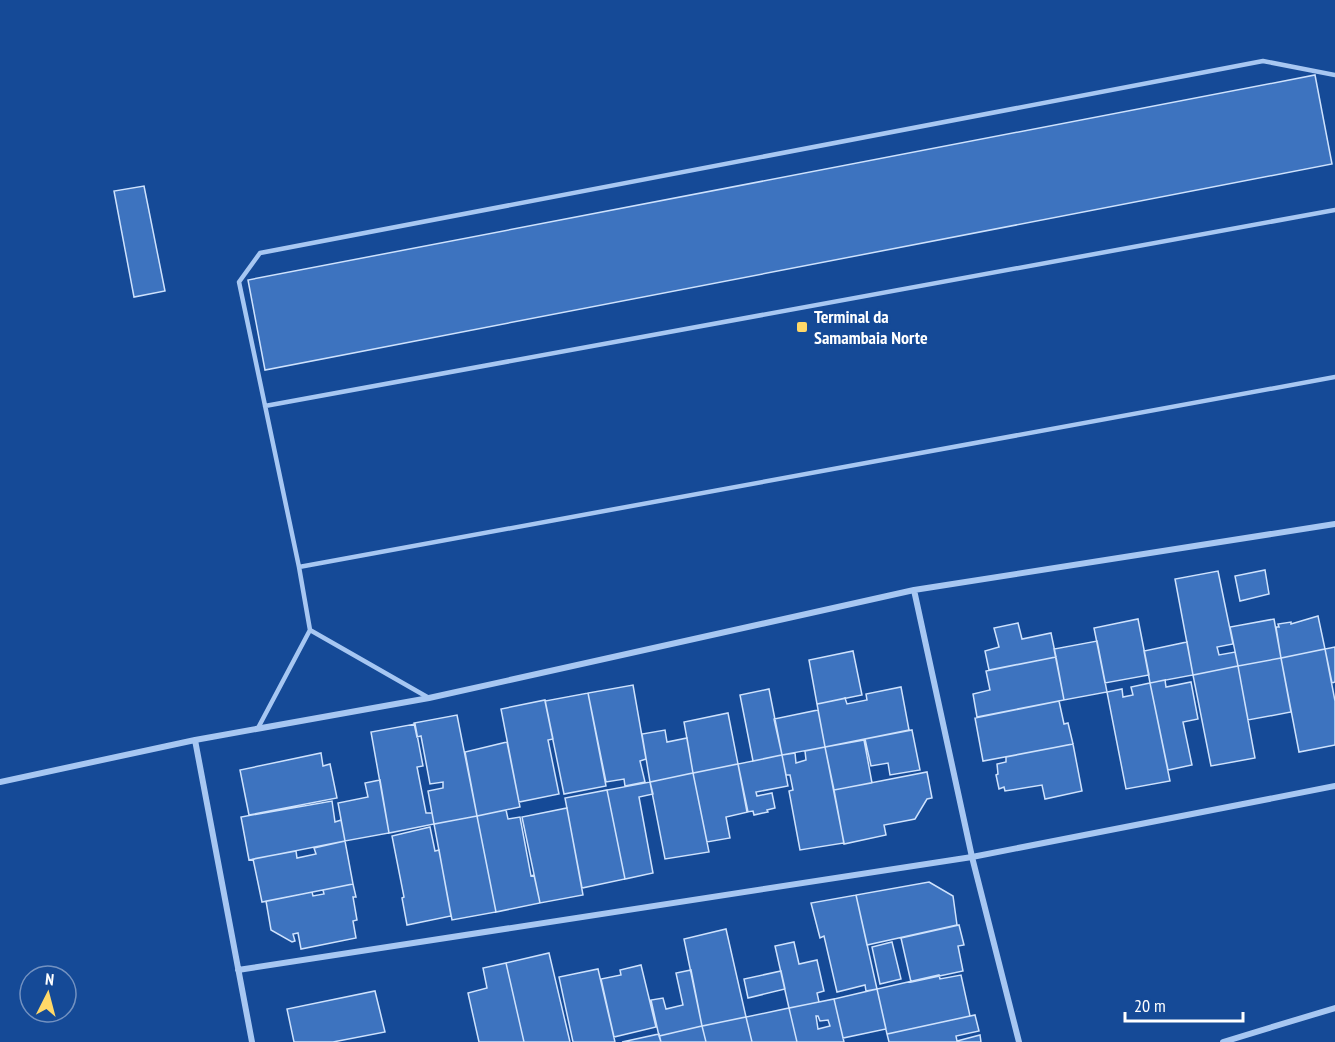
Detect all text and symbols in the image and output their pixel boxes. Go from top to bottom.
place label: Terminal da Samambaia Norte [814,305,928,349]
marker: Terminal da Samambaia Norte [795,320,809,334]
north arrow [18,964,78,1024]
text: N [44,969,55,989]
scale bar [1125,985,1244,1023]
text: 20 m [1134,994,1166,1017]

